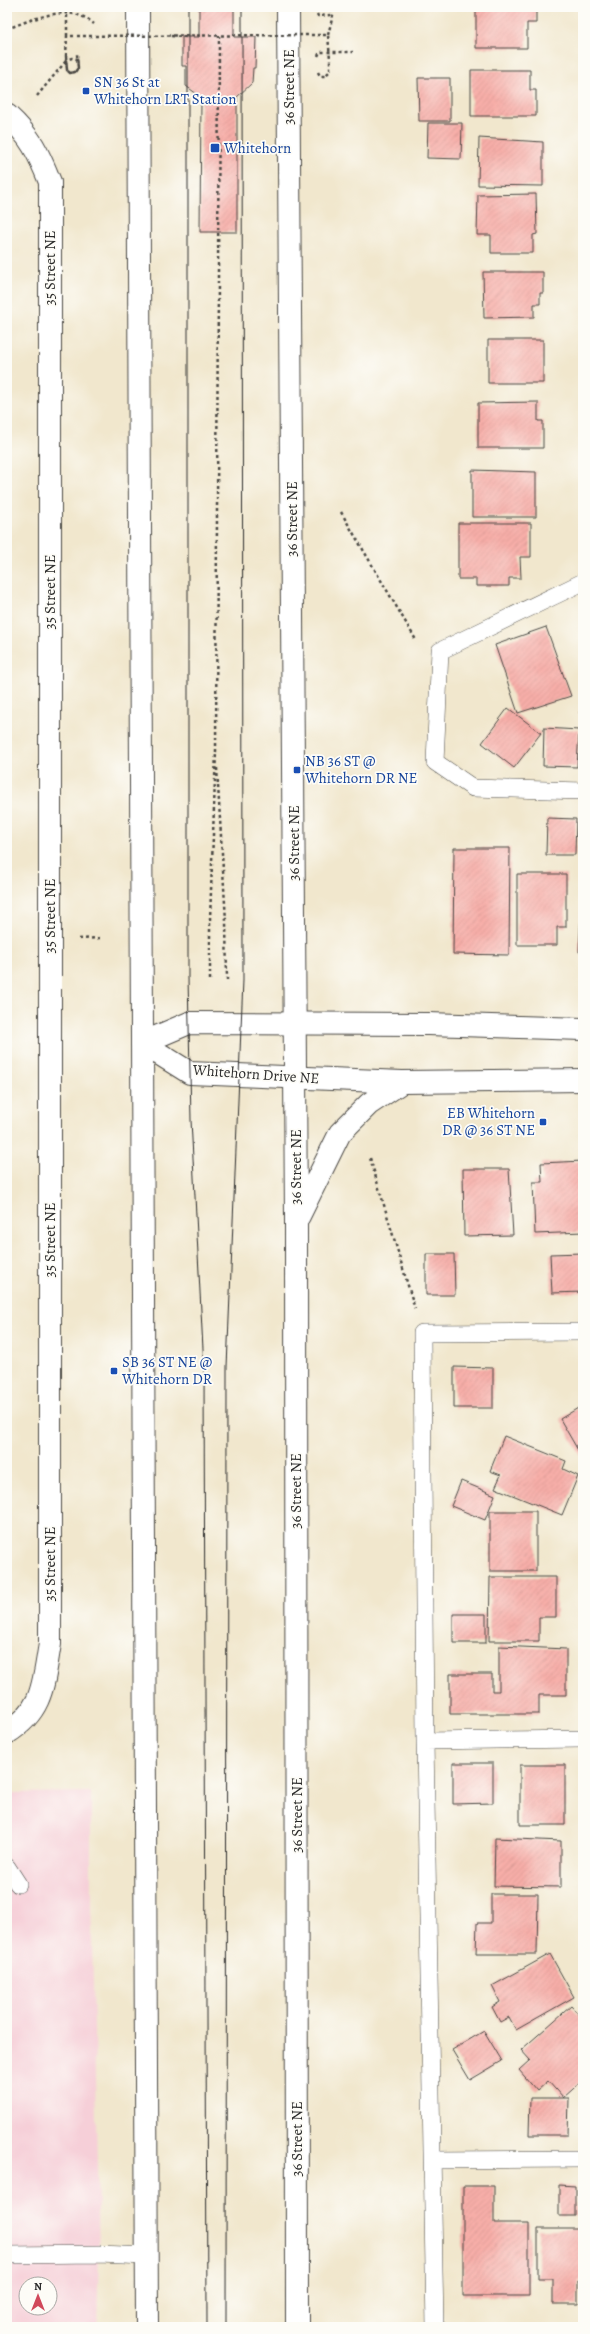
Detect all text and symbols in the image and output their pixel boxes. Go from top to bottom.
street label: 36 Street NE [279,49,299,125]
place label: SN 36 St at Whitehorn LRT Station [93,72,237,109]
marker: SN 36 St at Whitehorn LRT Station [81,86,91,96]
place label: Whitehorn [223,138,291,158]
marker: Whitehorn [209,142,221,154]
street label: 35 Street NE [40,230,60,306]
street label: 36 Street NE [282,481,302,557]
street label: 35 Street NE [40,554,60,630]
place label: NB 36 ST @ Whitehorn DR NE [304,751,418,788]
marker: NB 36 ST @ Whitehorn DR NE [292,765,302,775]
street label: 36 Street NE [284,805,304,881]
street label: 35 Street NE [40,878,60,954]
street label: Whitehorn Drive NE [191,1060,320,1088]
place label: EB Whitehorn DR @ 36 ST NE [442,1103,535,1140]
marker: EB Whitehorn DR @ 36 ST NE [538,1117,548,1127]
street label: 36 Street NE [286,1129,306,1205]
street label: 35 Street NE [40,1202,60,1278]
place label: SB 36 ST NE @ Whitehorn DR [121,1352,213,1389]
marker: SB 36 ST NE @ Whitehorn DR [109,1366,119,1376]
street label: 36 Street NE [286,1453,306,1529]
street label: 35 Street NE [40,1526,60,1602]
street label: 36 Street NE [287,1777,307,1853]
street label: 36 Street NE [287,2101,307,2177]
north arrow [18,2276,58,2316]
text: N [34,2279,42,2294]

